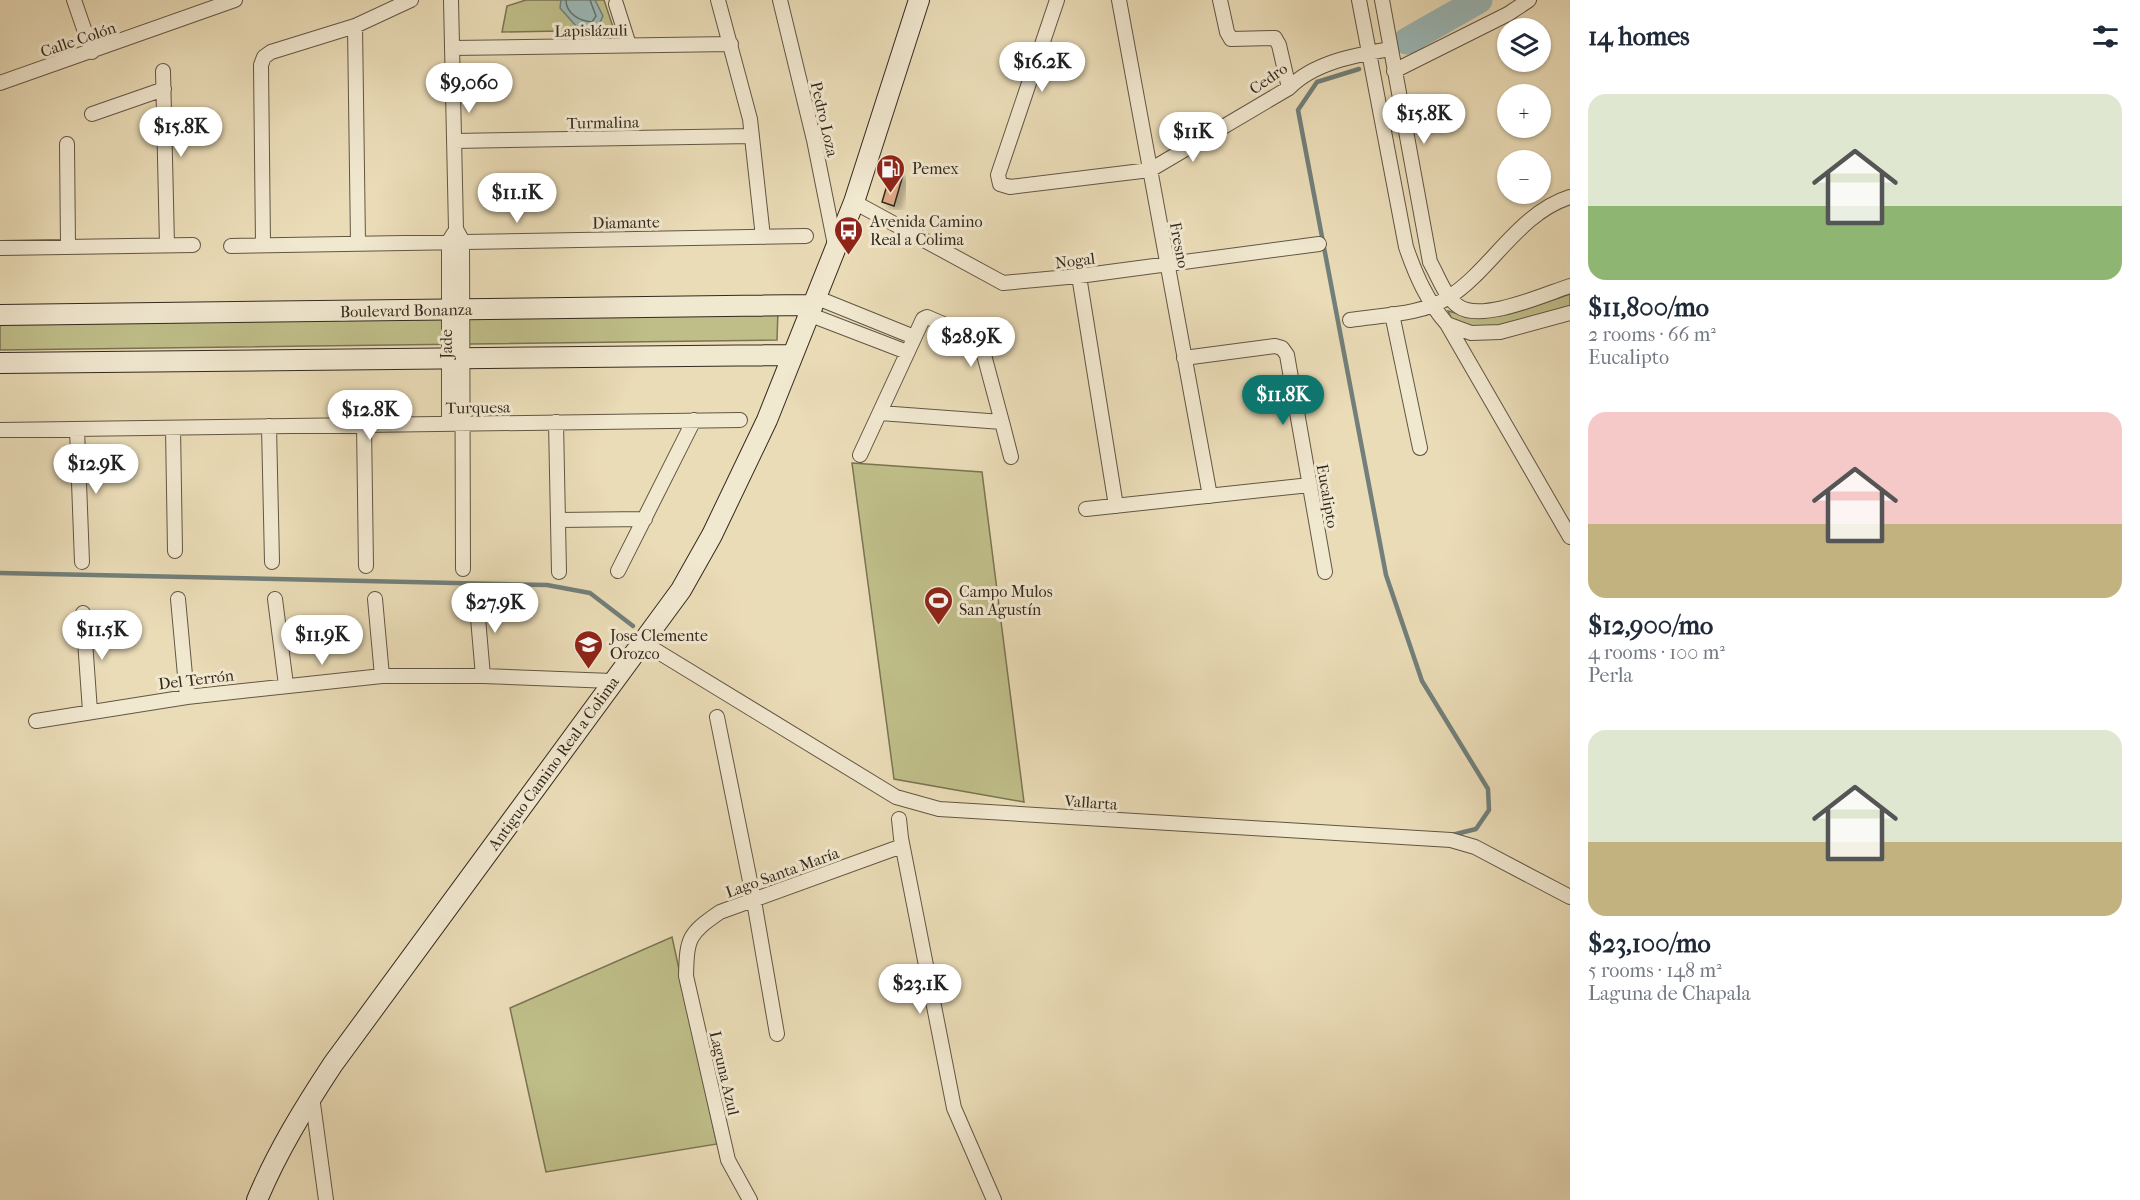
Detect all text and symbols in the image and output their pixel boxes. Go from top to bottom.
street label: Calle Colón [38,17,119,61]
map controls [1497,18,1551,204]
button: layers [1497,18,1551,72]
street label: Lapislázuli [554,20,628,41]
icon: filters [2089,20,2122,53]
text: 14 homes [1588,21,1690,52]
pin: $16.2K [993,42,1091,93]
text: $16.2K [1013,50,1071,73]
street label: Cedro [1246,59,1291,98]
pin: $9,060 [420,63,518,114]
text: $9,060 [440,71,498,94]
street label: Pedro Loza [807,80,843,159]
button: + [1497,84,1551,138]
pin: $15.8K [1375,94,1473,145]
text: $15.8K [1396,102,1452,125]
pin: $15.8K [132,107,230,158]
street label: Turmalina [566,112,640,133]
pin: $11K [1157,112,1229,163]
text: $15.8K [153,115,209,138]
text: $11K [1173,120,1213,143]
icon: home [1801,133,1909,241]
button: − [1497,150,1551,204]
fuel station icon: Pemex [875,152,907,194]
place label: Pemex [912,159,959,178]
pin: $11.1K [468,173,566,224]
text: $11.1K [492,181,542,204]
street label: Diamante [592,212,660,233]
place label: Avenida Camino Real a Colima [869,212,983,249]
bus stop icon: Avenida Camino Real a Colima [833,214,865,256]
street label: Fresno [1166,220,1193,270]
street label: Nogal [1054,249,1097,272]
text: $11,800/mo [1588,292,1709,323]
street label: Boulevard Bonanza [340,300,473,321]
pin: $28.9K [922,317,1020,368]
text: 2 rooms · 66 m² [1588,323,1716,346]
text: $28.9K [941,325,1001,348]
street label: Jade [437,329,456,361]
text: Eucalipto [1588,346,1669,369]
pin: $11.8K [1234,375,1332,426]
text: $11.8K [1256,383,1310,406]
pin: $12.8K [321,390,419,441]
street label: Turquesa [445,397,511,418]
text: $12.8K [342,398,398,421]
pin: $12.9K [47,444,145,495]
icon: home [1801,451,1909,559]
text: $12.9K [67,452,125,475]
street label: Eucalipto [1313,462,1342,530]
place label: Campo Mulos San Agustín [959,582,1053,619]
pin: $27.9K [446,583,544,634]
sports icon: Campo Mulos San Agustín [922,584,954,626]
text: $27.9K [465,591,525,614]
pin: $11.5K [53,610,151,661]
text: $12,900/mo [1588,610,1713,641]
pin: $11.9K [273,615,371,666]
text: $11.5K [76,618,128,641]
text: $11.9K [295,623,349,646]
place label: Jose Clemente Orozco [608,626,708,663]
school or university icon: Jose Clemente Orozco [573,628,605,670]
text: 4 rooms · 100 m² [1588,641,1725,664]
text: Perla [1588,664,1633,687]
street label: Del Terrón [157,665,236,694]
street label: Antiguo Camino Real a Colima [483,672,623,855]
icon: home [1801,769,1909,877]
street label: Vallarta [1063,791,1119,814]
street label: Lago Santa María [723,843,842,902]
text: $23,100/mo [1588,928,1711,959]
text: 5 rooms · 148 m² [1588,959,1722,982]
pin: $23.1K [871,964,969,1015]
text: $23.1K [892,972,948,995]
text: Laguna de Chapala [1588,982,1751,1005]
street label: Laguna Azul [706,1029,744,1118]

